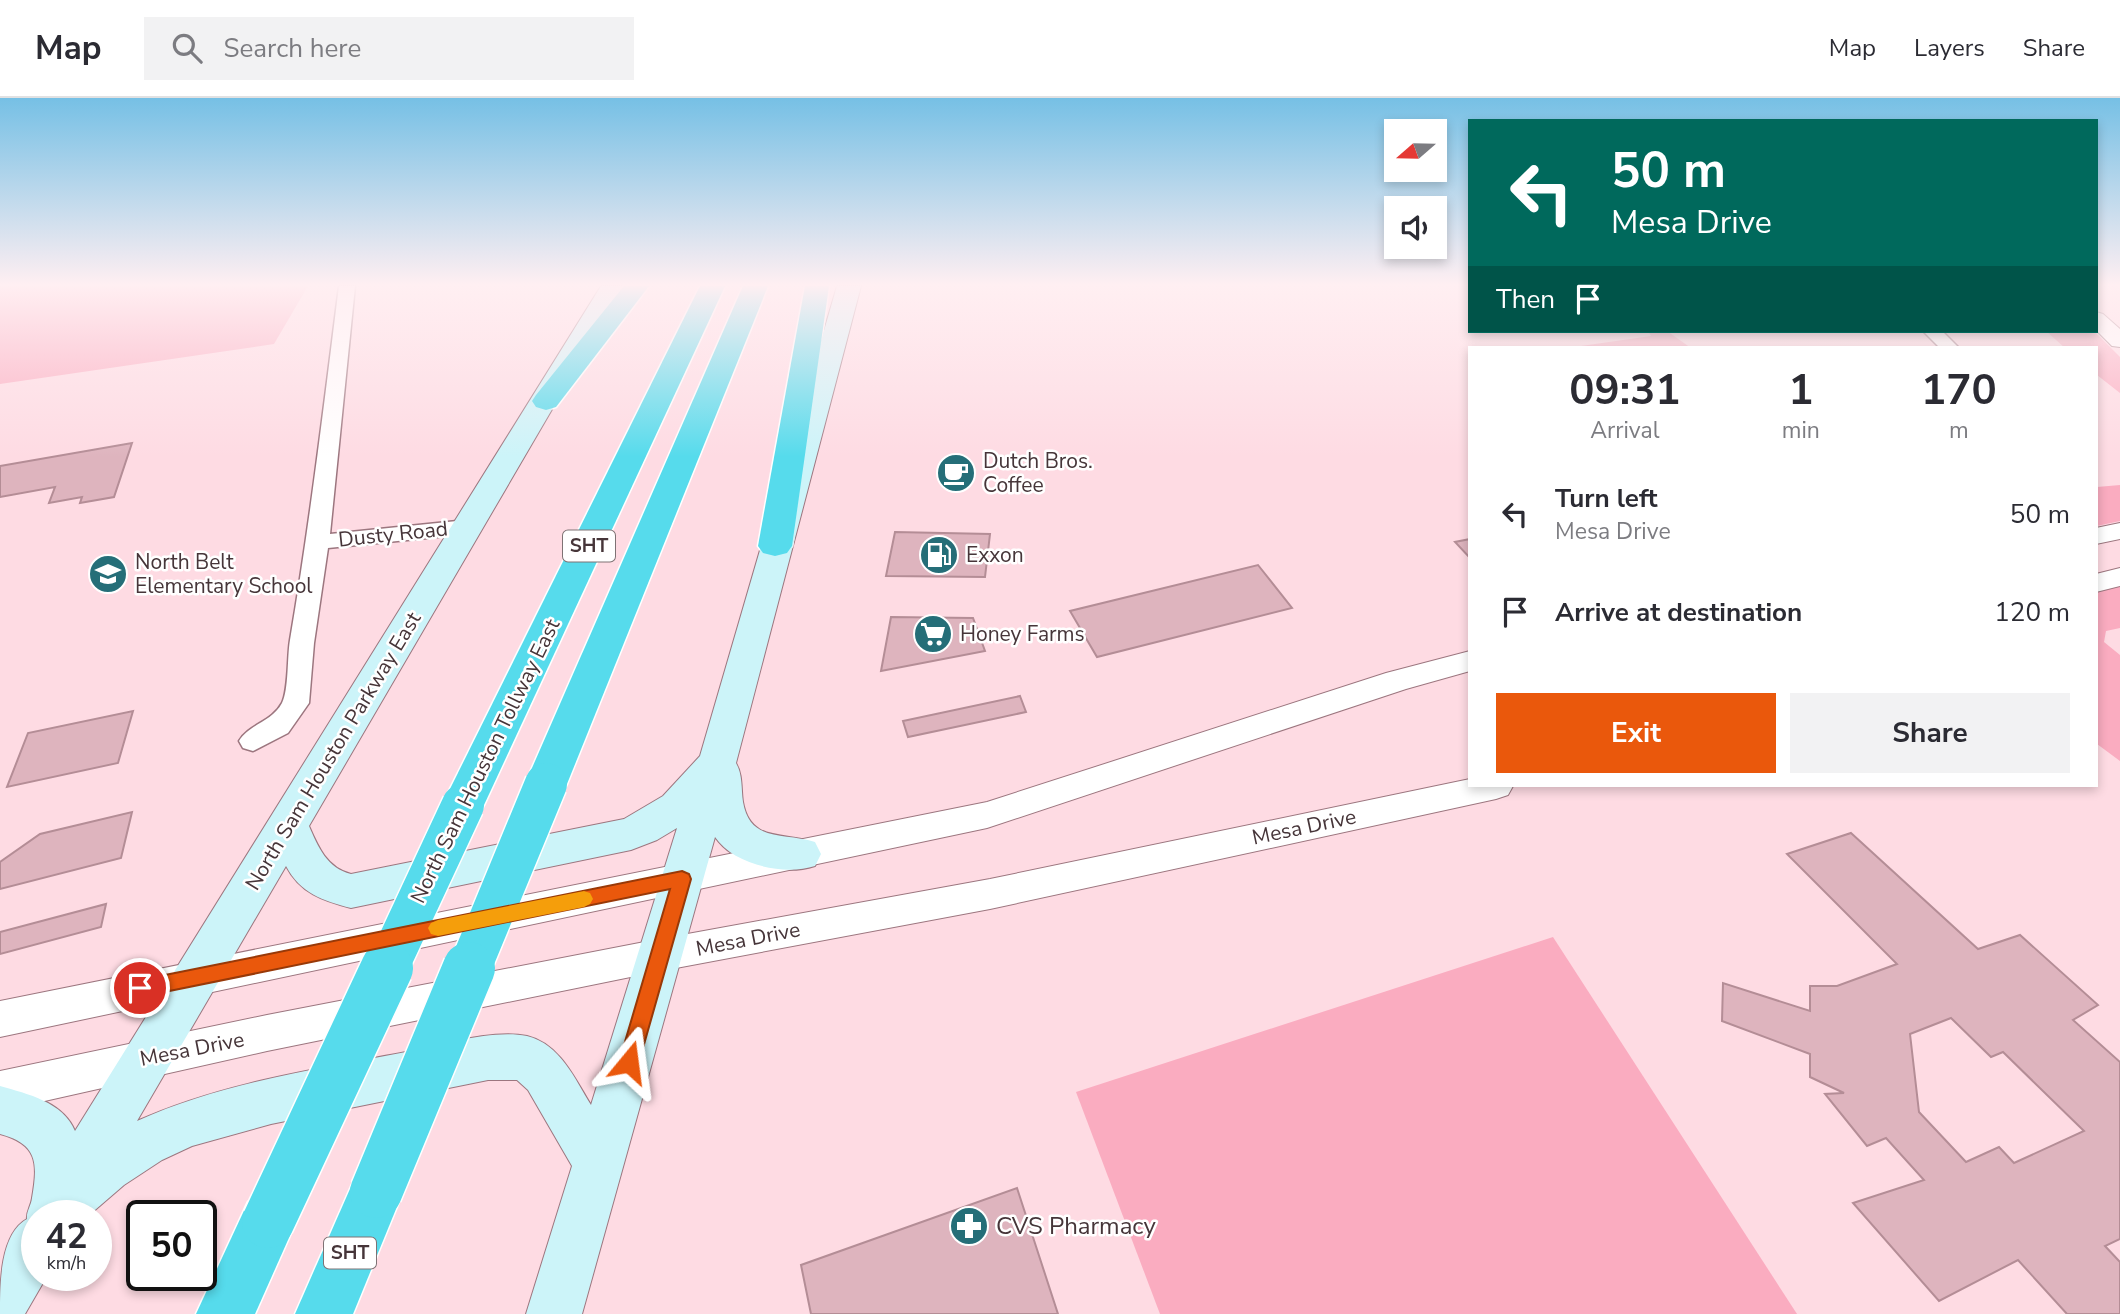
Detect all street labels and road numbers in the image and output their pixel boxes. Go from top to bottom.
street label: Dusty Road [337,514,449,554]
road number: SHT [563,530,615,561]
street label: North Sam Houston Parkway East [239,606,428,895]
street label: North Sam Houston Tollway East [404,614,567,908]
street label: Mesa Drive [1249,802,1359,852]
street label: Mesa Drive [694,915,802,963]
street label: Mesa Drive [138,1025,246,1073]
road number: SHT [324,1238,376,1268]

